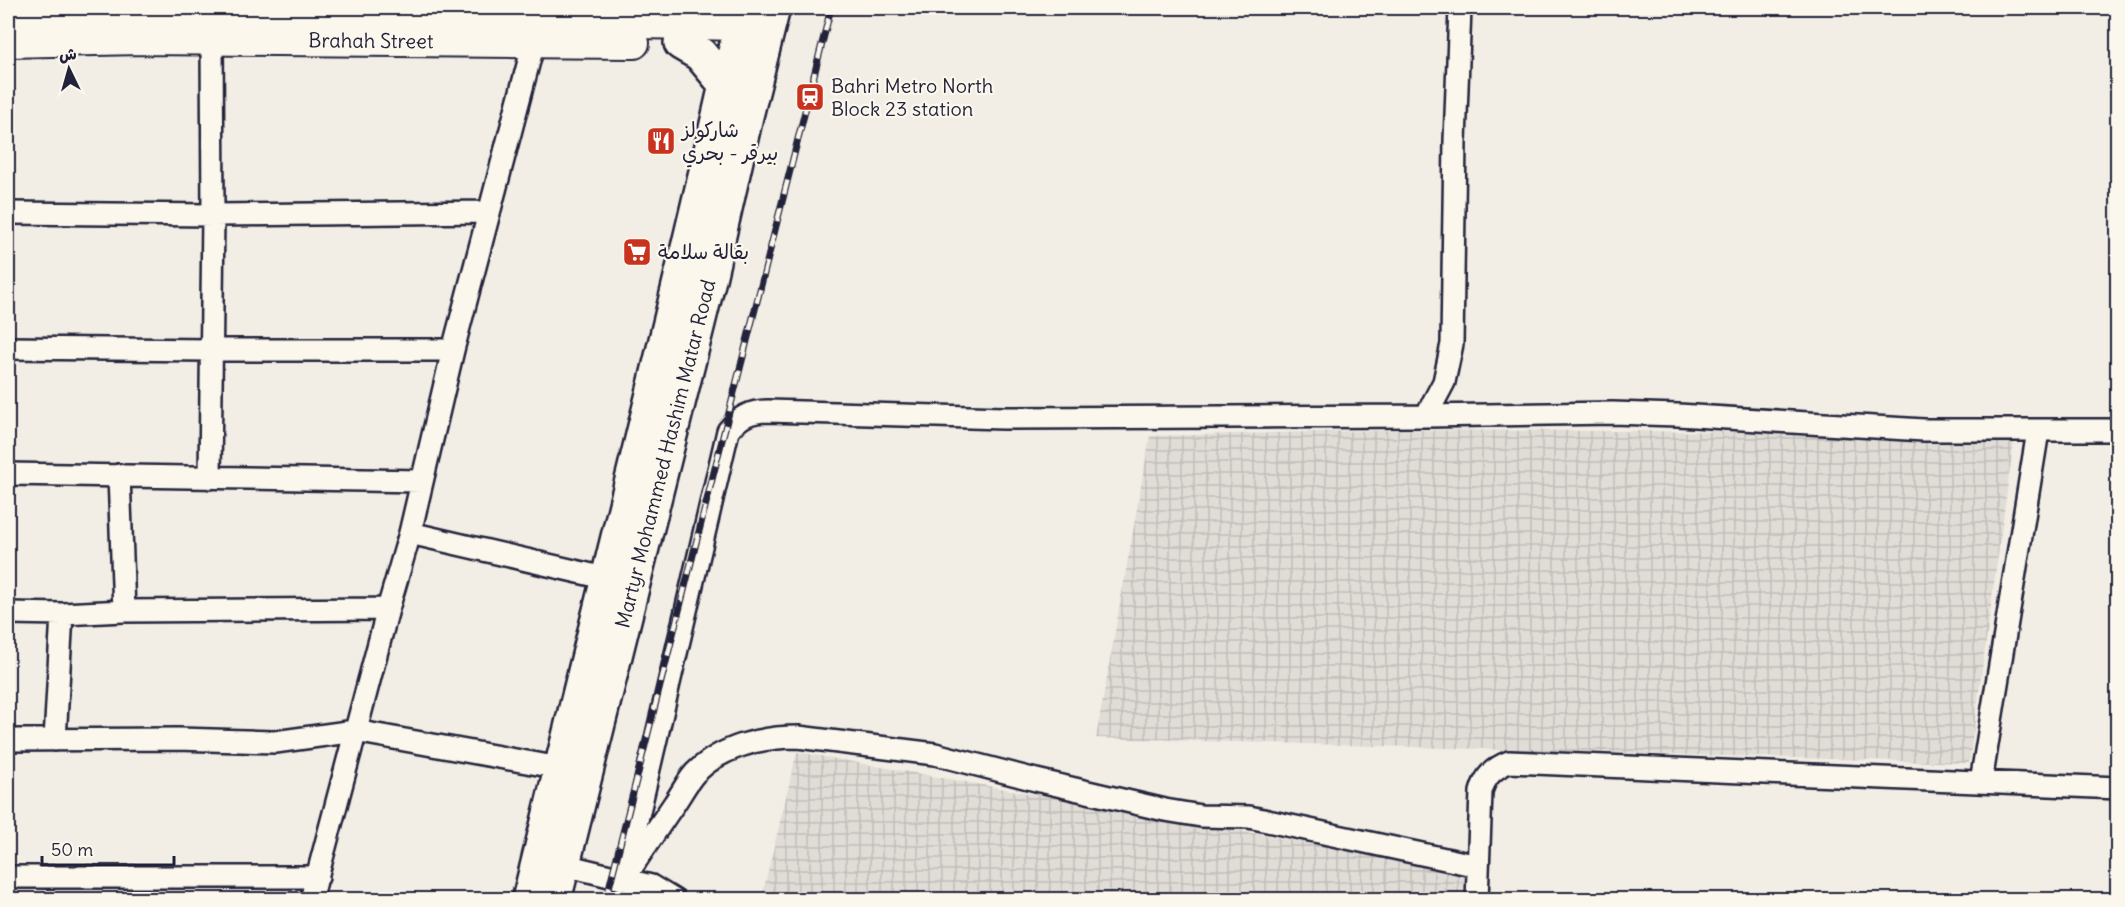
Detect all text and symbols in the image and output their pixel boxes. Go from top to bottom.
street label: Brahah Street [308,27,434,53]
north arrow [39,39,99,99]
text: ش [58,43,77,65]
place label: Bahri Metro North Block 23 station [831,73,993,121]
station icon: Bahri Metro North Block 23 station [794,81,826,113]
place label: شاركولز بيرقر - بحري [680,117,778,168]
restaurant icon: شاركولز بيرقر - بحري [645,125,677,157]
supermarket icon: بقالة سلامة [621,236,653,268]
place label: بقالة سلامة [658,239,749,264]
street label: Martyr Mohammed Hashim Matar Road [609,277,720,630]
scale bar [42,829,174,867]
text: 50 m [51,838,93,861]

